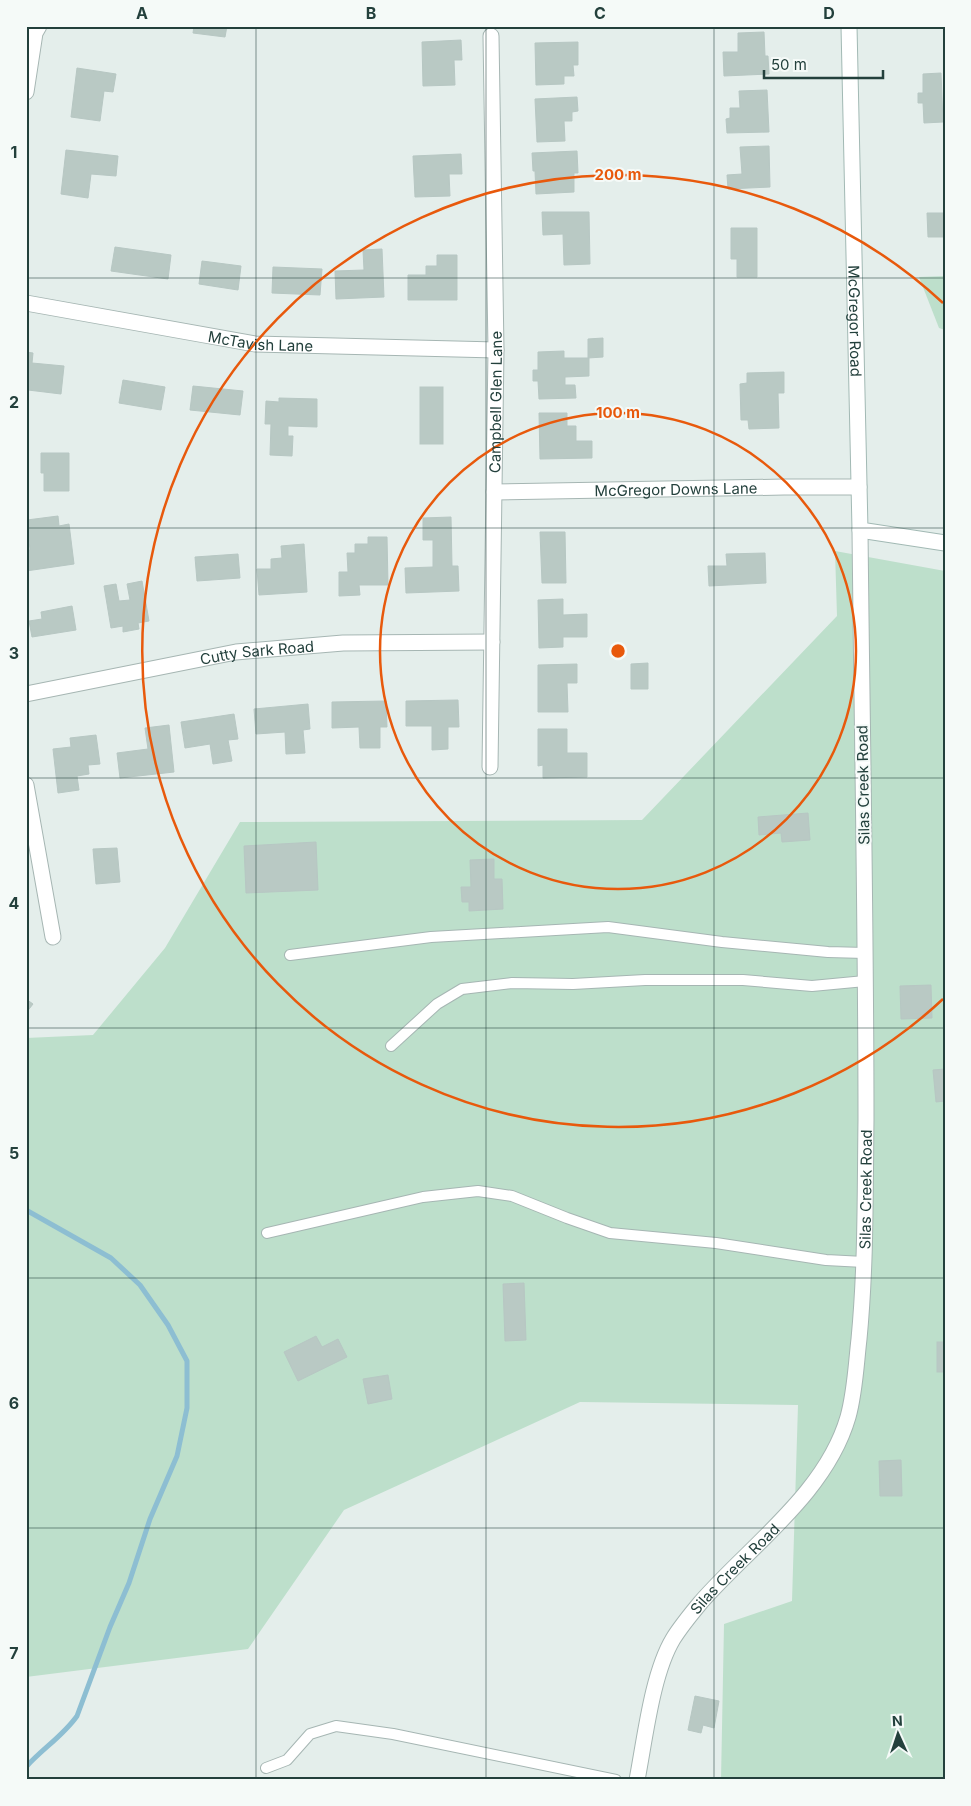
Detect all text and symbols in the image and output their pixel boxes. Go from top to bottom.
text: A [136,3,148,23]
text: B [366,3,376,23]
text: C [594,3,606,23]
text: D [823,3,835,23]
scale bar [764,48,882,80]
text: 50 m [771,55,807,74]
text: 1 [11,142,17,162]
text: 200 m [595,165,641,184]
street label: McGregor Road [845,265,866,377]
street label: McTavish Lane [207,326,313,355]
street label: Campbell Glen Lane [485,331,506,473]
text: 2 [9,392,19,412]
text: 100 m [596,403,640,422]
street label: McGregor Downs Lane [594,478,758,500]
street label: Cutty Sark Road [198,636,315,668]
centre of rings [609,642,627,660]
text: 3 [9,643,19,663]
street label: Silas Creek Road [852,725,874,845]
text: 4 [9,893,20,913]
street label: Silas Creek Road [855,1129,875,1250]
text: 5 [9,1143,19,1163]
text: 6 [9,1393,19,1413]
street label: Silas Creek Road [686,1519,783,1618]
text: 7 [9,1643,19,1663]
north arrow [874,1708,924,1758]
text: N [892,1712,903,1729]

